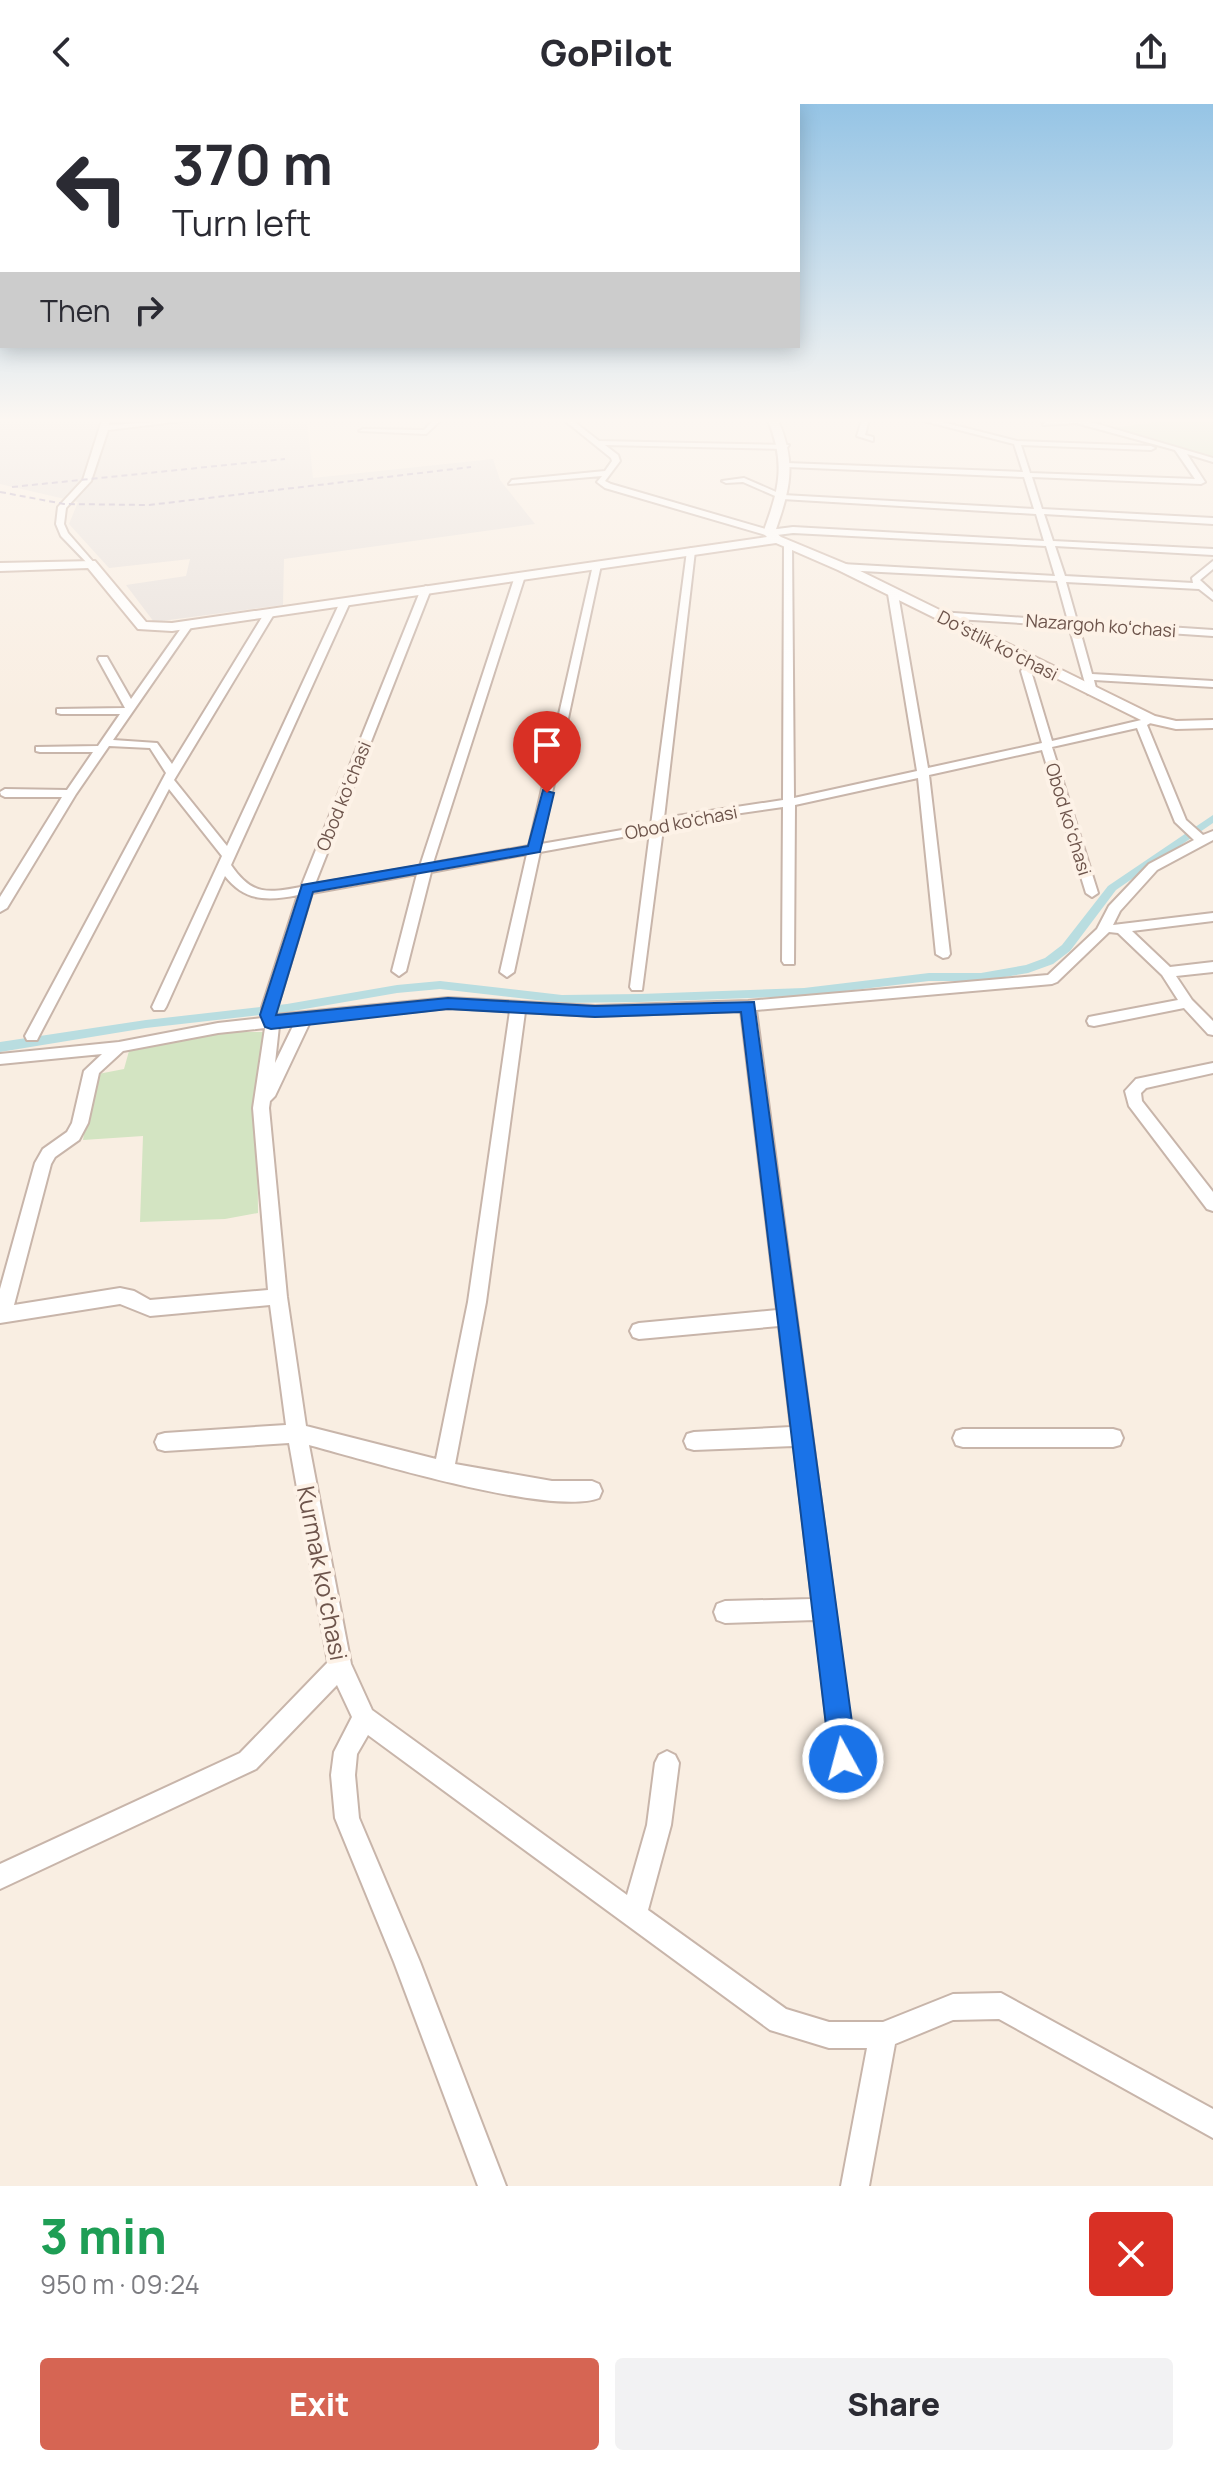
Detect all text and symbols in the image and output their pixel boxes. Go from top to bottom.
text: GoPilot [540,28,673,77]
icon: back [40,30,84,74]
icon: share [1129,30,1173,74]
text: 370 m [172,125,333,202]
icon: left [40,136,144,240]
text: Turn left [172,198,311,247]
icon: right [127,288,171,332]
text: Then [40,290,111,331]
street label: Doʻstlik koʻchasi [934,604,1062,686]
street label: Nazargoh koʻchasi [1025,608,1177,642]
pin [513,711,581,793]
icon: arrive [525,723,569,767]
street label: Obod koʻchasi [310,738,376,854]
street label: Obod koʻchasi [1041,760,1097,878]
street label: Obod ko'chasi [623,799,739,845]
street label: Kurmak koʻchasi [290,1483,356,1663]
position arrow [801,1717,885,1801]
text: 3 min [40,2203,167,2268]
button: close [1089,2212,1173,2296]
text: 950 m · 09:24 [40,2266,200,2302]
button: Exit [40,2358,599,2450]
button: Share [615,2358,1173,2450]

